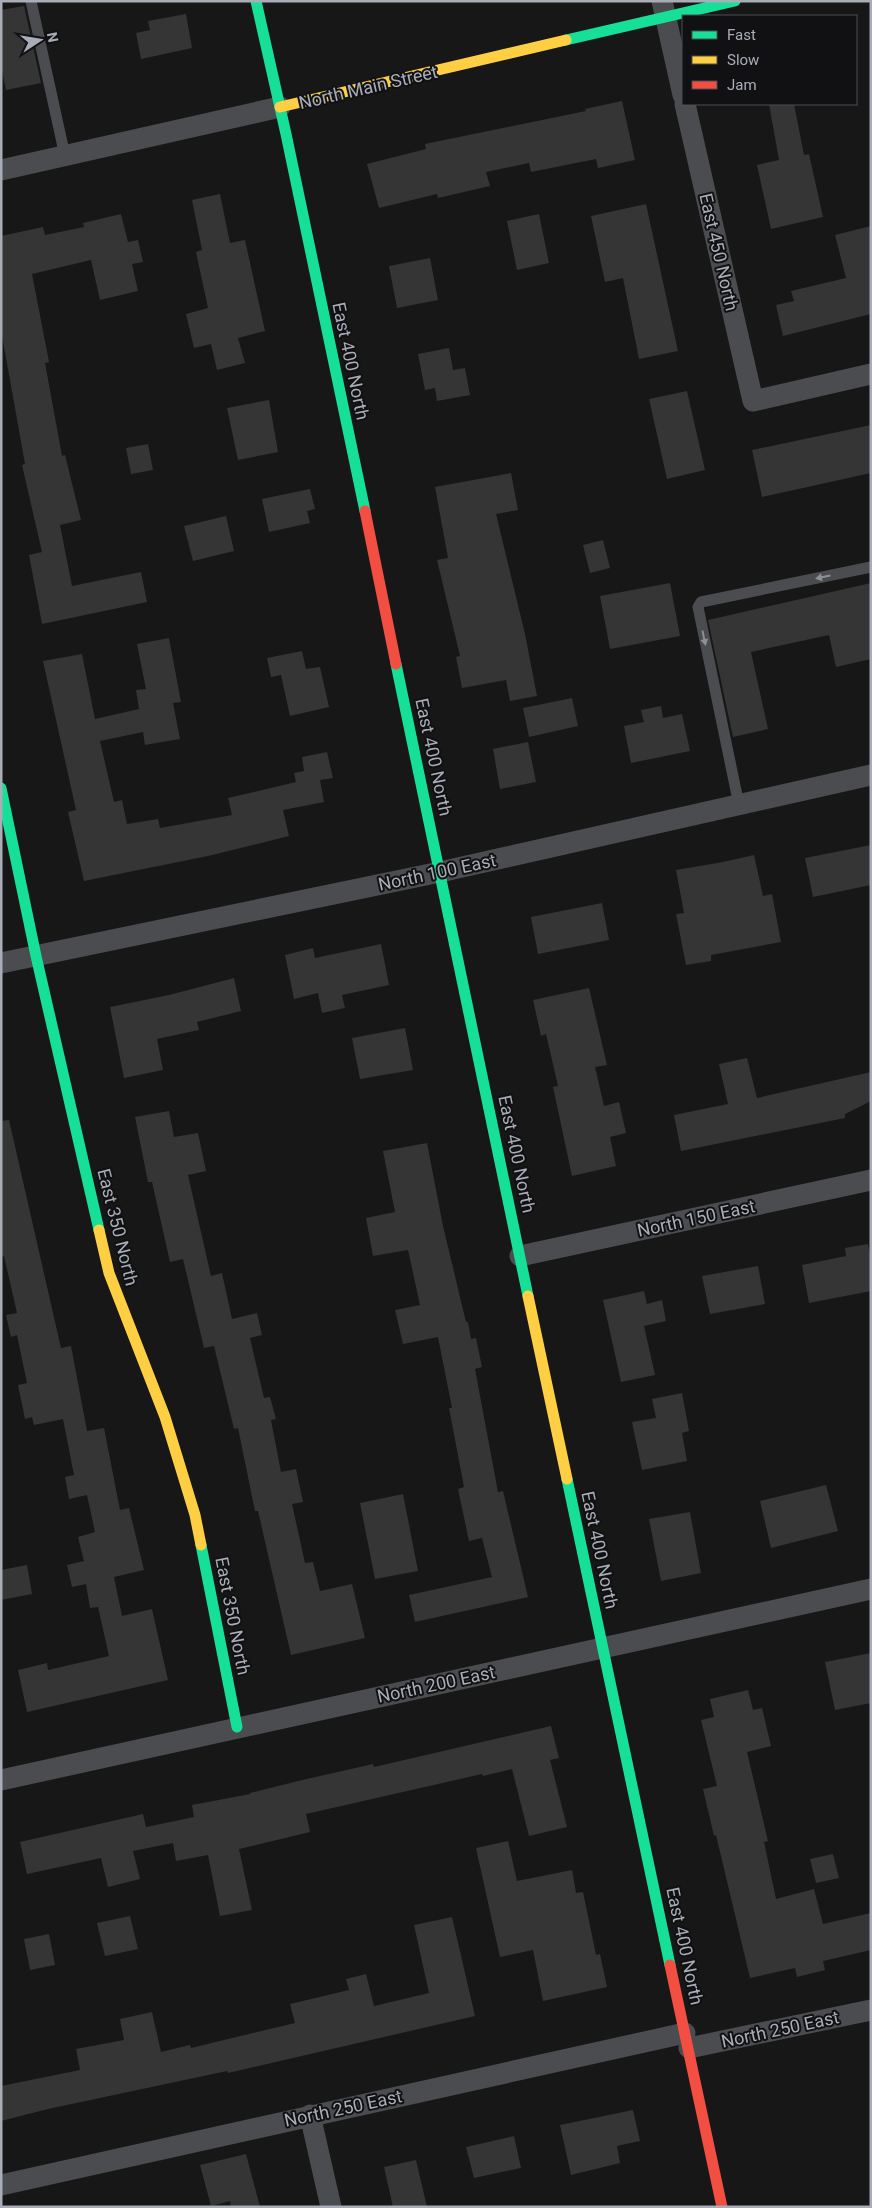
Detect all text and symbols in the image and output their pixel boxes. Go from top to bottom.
north arrow [15,15,65,65]
legend [682,15,857,105]
text: Fast [727,26,756,44]
text: N [44,31,62,44]
text: Slow [727,51,759,69]
street label: North Main Street [297,61,439,113]
text: Jam [727,76,757,94]
street label: East 450 North [695,191,743,313]
street label: East 400 North [328,300,374,422]
one-way arrow [815,573,831,581]
one-way arrow [700,631,708,646]
street label: East 400 North [411,696,457,818]
street label: North 100 East [376,849,498,895]
street label: East 400 North [494,1093,540,1215]
street label: East 350 North [93,1166,143,1288]
street label: North 150 East [635,1195,757,1241]
street label: East 400 North [577,1489,623,1611]
street label: East 350 North [211,1555,255,1677]
street label: North 200 East [375,1661,497,1707]
street label: East 400 North [662,1885,708,2007]
street label: North 250 East [719,2006,841,2052]
street label: North 250 East [282,2085,404,2131]

